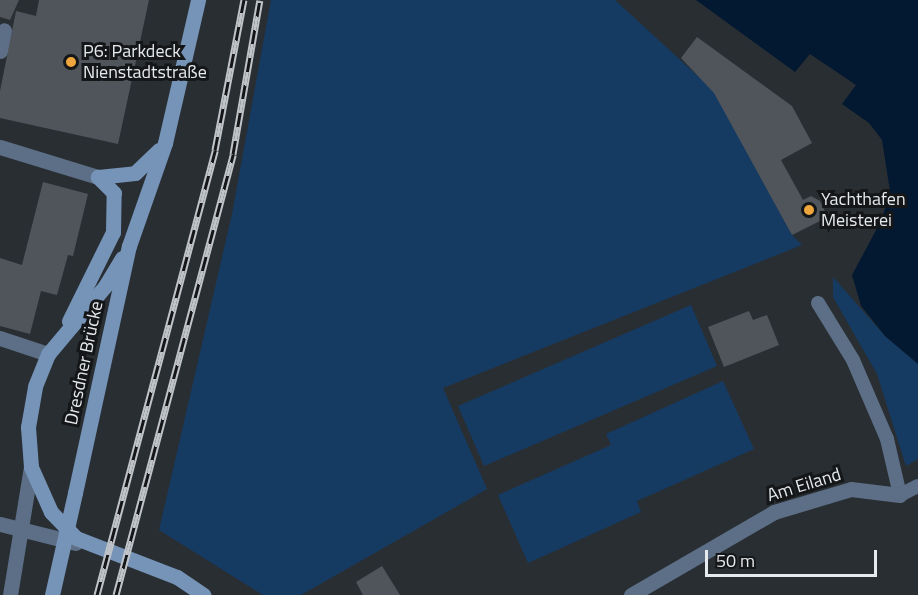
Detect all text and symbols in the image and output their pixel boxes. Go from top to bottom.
place label: P6: Parkdeck Nienstadtstraße [83,41,207,84]
marker: P6: Parkdeck Nienstadtstraße [64,55,78,69]
place label: Yachthafen Meisterei [821,189,906,232]
marker: Yachthafen Meisterei [802,203,816,217]
street label: Dresdner Brücke [60,299,108,427]
street label: Am Eiland [765,464,843,506]
scale bar [708,538,880,576]
text: 50 m [716,547,755,574]

